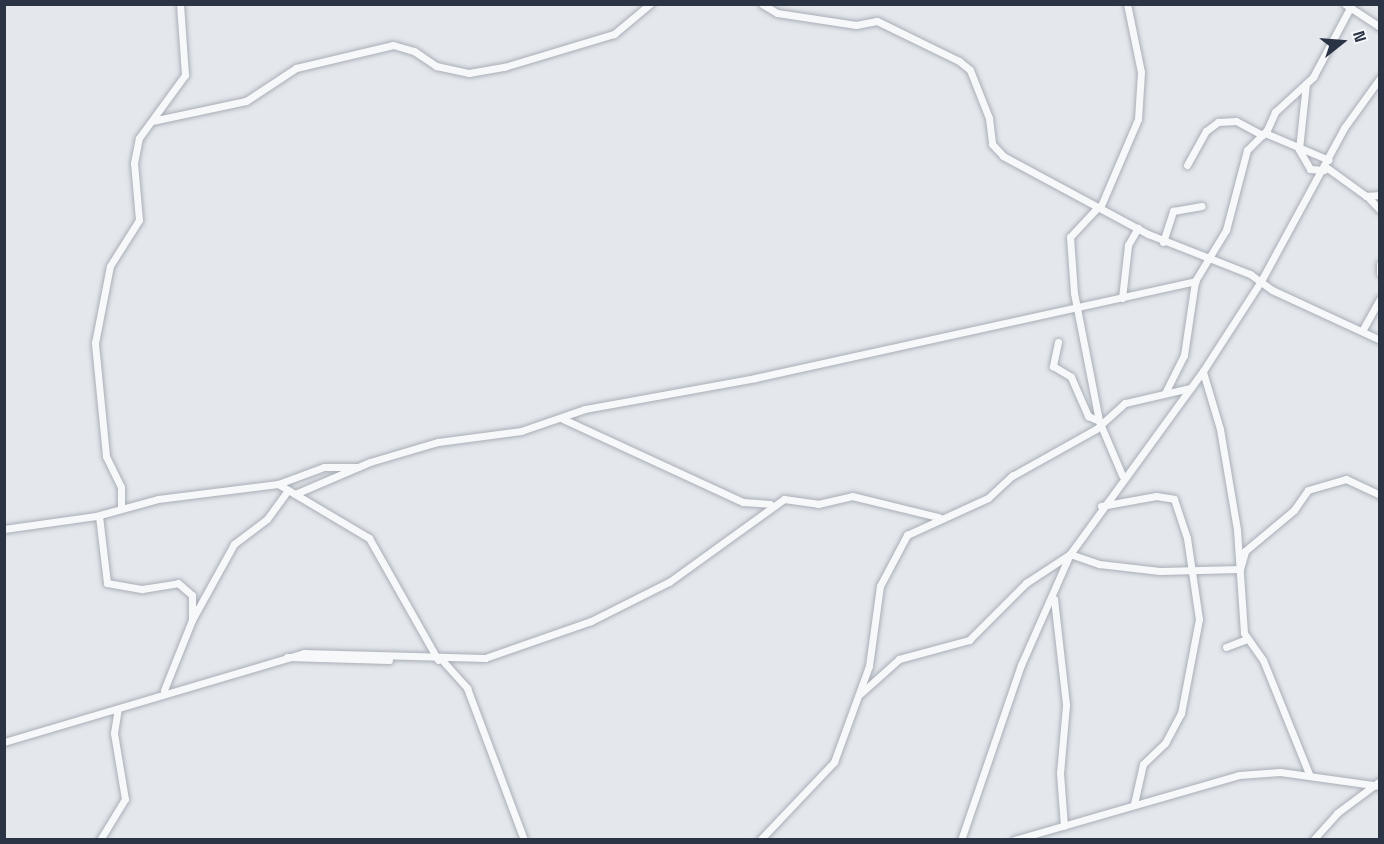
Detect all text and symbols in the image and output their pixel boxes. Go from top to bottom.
north arrow [1312,12,1372,72]
text: N [1348,28,1371,45]

